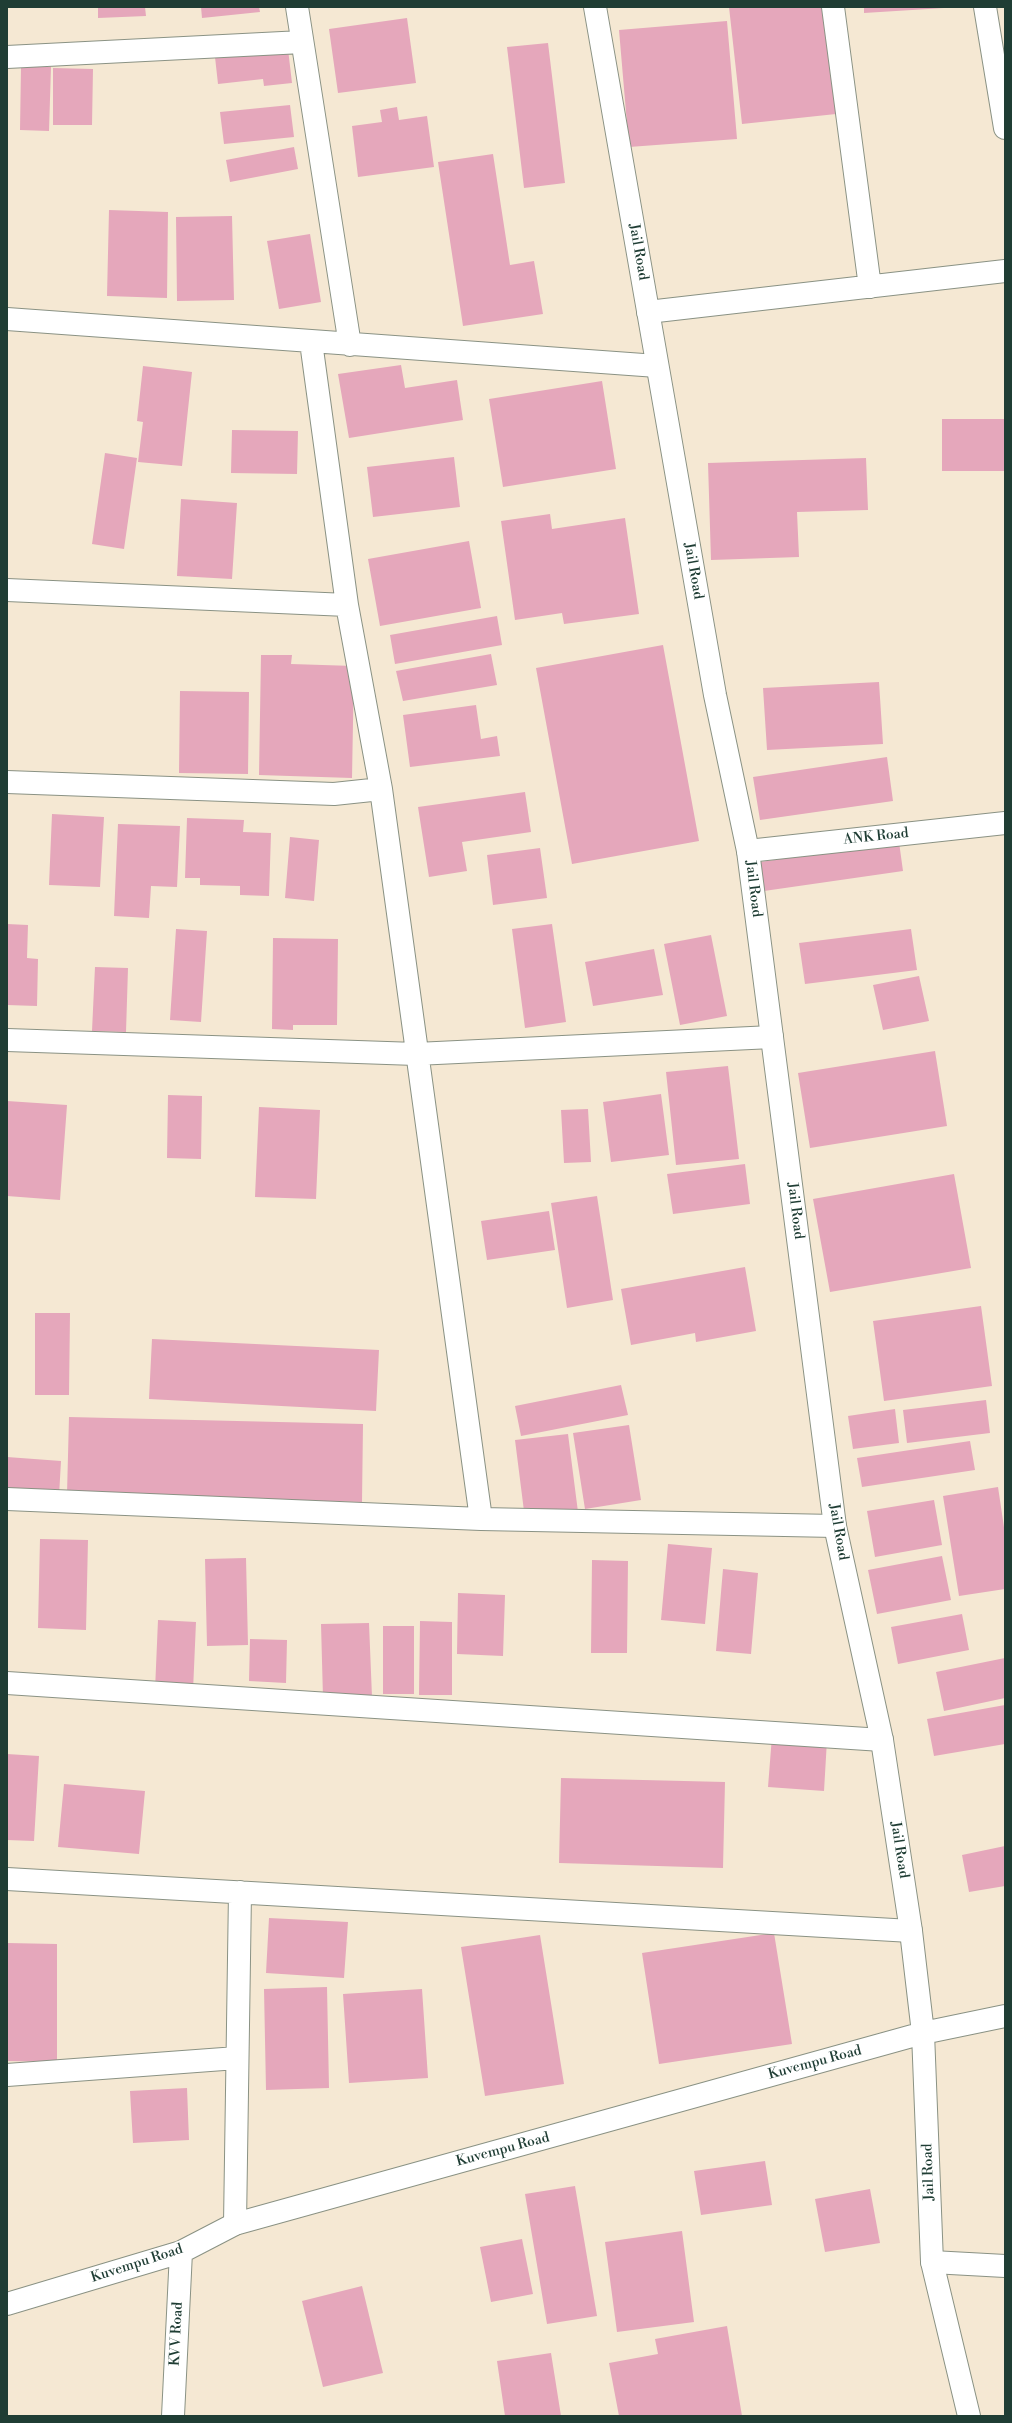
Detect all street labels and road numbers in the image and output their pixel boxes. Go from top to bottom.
street label: Jail Road [625,222,651,282]
street label: Jail Road [680,541,706,601]
street label: ANK Road [843,825,909,849]
street label: Jail Road [741,860,765,918]
street label: Jail Road [783,1182,807,1240]
street label: Jail Road [825,1502,851,1562]
street label: Jail Road [886,1820,912,1880]
street label: Kuvempu Road [767,2042,863,2084]
street label: Kuvempu Road [455,2129,551,2171]
street label: Jail Road [920,2143,938,2201]
street label: Kuvempu Road [89,2241,185,2287]
street label: KVV Road [167,2301,187,2367]

